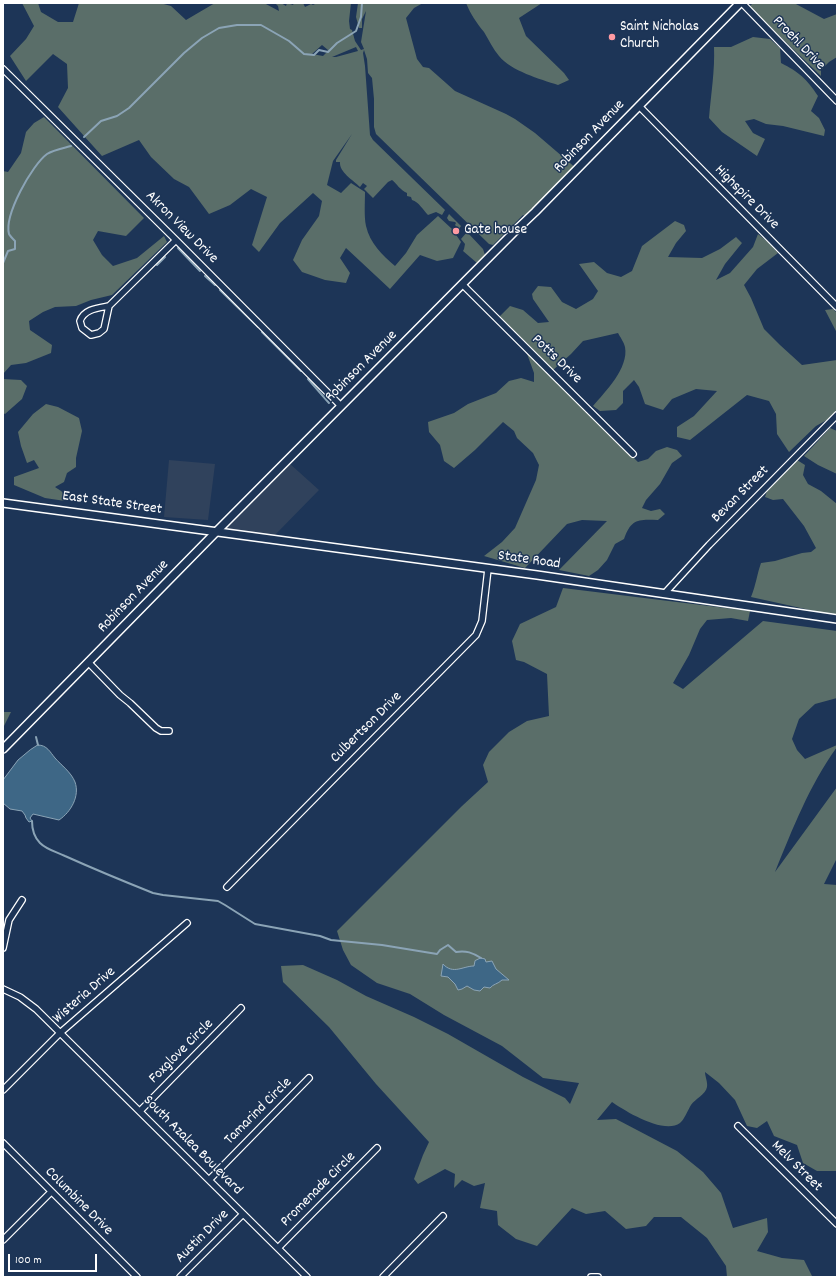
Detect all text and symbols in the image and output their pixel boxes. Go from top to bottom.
street label: Proehl Drive [768,13,828,75]
place label: Saint Nicholas Church [620,19,699,54]
marker: Saint Nicholas Church [607,32,617,42]
street label: Robinson Avenue [551,97,629,177]
street label: Highspire Drive [710,162,782,234]
street label: Akron View Drive [141,188,221,268]
place label: Gate house [464,222,527,240]
marker: Gate house [451,226,461,236]
street label: Robinson Avenue [322,327,402,407]
street label: Potts Drive [527,332,585,388]
street label: Bevan Street [709,463,773,527]
street label: East State Street [61,488,163,520]
street label: State Road [497,548,561,574]
street label: Robinson Avenue [95,557,173,637]
street label: Culbertson Drive [327,688,407,768]
street label: Wisteria Drive [50,964,120,1028]
street label: Foxglove Circle [146,1016,218,1088]
street label: Tamarind Circle [222,1075,296,1149]
street label: South Azalea Boulevard [138,1092,246,1200]
street label: Melv Street [767,1138,825,1196]
street label: Promenade Circle [278,1149,360,1231]
street label: Columbine Drive [40,1164,116,1240]
street label: Austin Drive [172,1206,234,1268]
scale bar [10,1246,99,1272]
text: 100 m [15,1252,42,1269]

